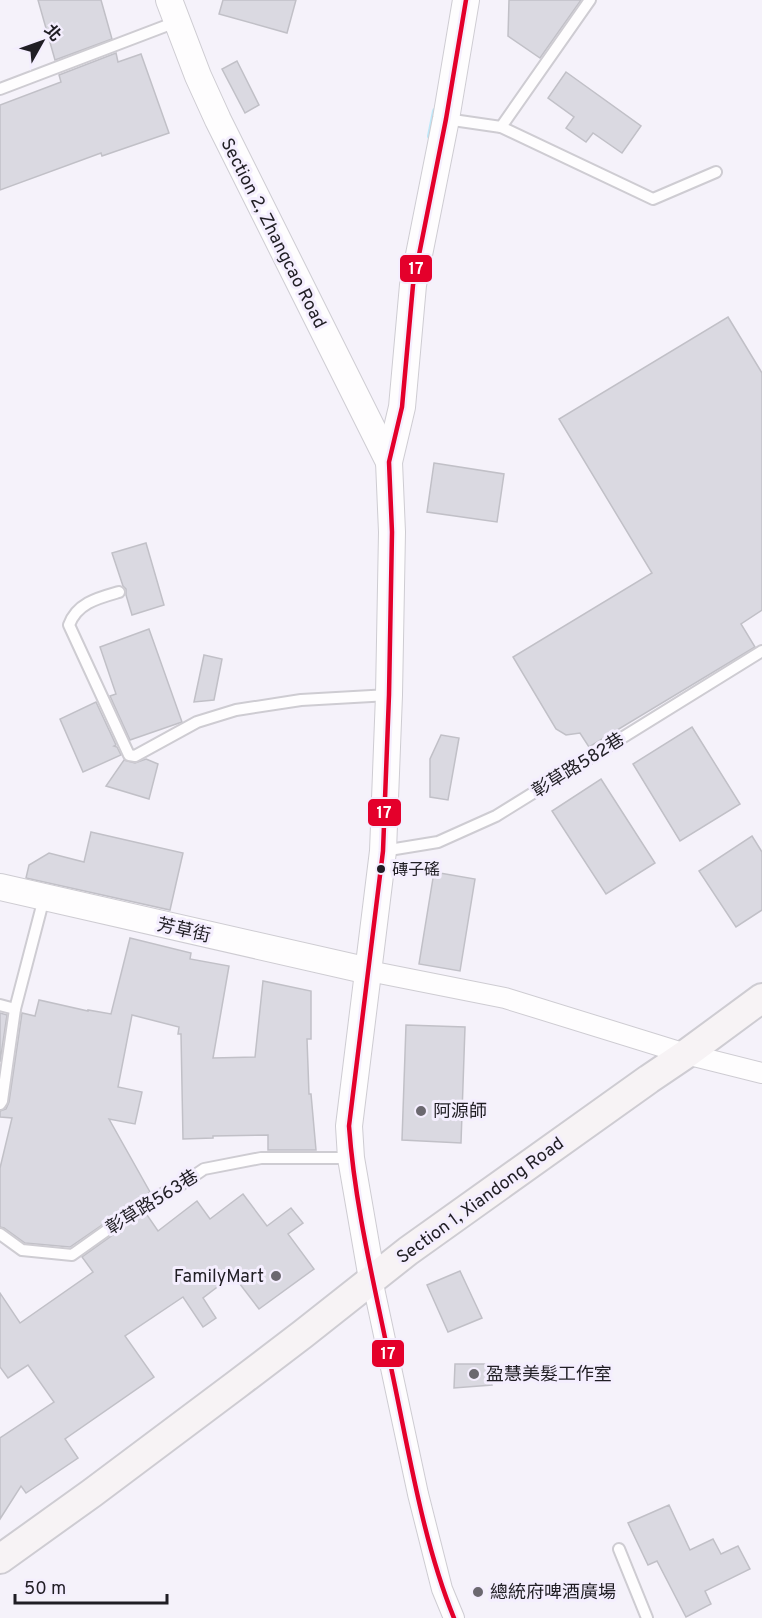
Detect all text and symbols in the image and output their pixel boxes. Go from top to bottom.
north arrow [12,12,72,72]
text: 北 [39,21,65,46]
street label: Section 2, Zhangcao Road [215,135,331,333]
line badge: 17 [399,254,433,283]
text: 17 [409,260,423,280]
street label: 彰草路582巷 [528,729,629,804]
line badge: 17 [367,798,402,827]
text: 17 [377,804,391,824]
place label: 磚子磘 [392,861,440,881]
marker: 磚子磘 [375,863,387,875]
street label: 芳草街 [155,914,213,949]
place label: 阿源師 [433,1101,487,1124]
marker: 阿源師 [414,1104,428,1118]
street label: Section 1, Xiandong Road [393,1133,569,1270]
street label: 彰草路563巷 [102,1166,203,1241]
place label: FamilyMart [174,1266,264,1289]
marker: FamilyMart [269,1269,283,1283]
line badge: 17 [371,1339,405,1368]
text: 17 [381,1345,395,1365]
place label: 盈慧美髮工作室 [486,1364,612,1387]
marker: 盈慧美髮工作室 [467,1367,481,1381]
scale bar [15,1567,166,1605]
text: 50 m [24,1578,66,1601]
place label: 總統府啤酒廣場 [490,1582,616,1605]
marker: 總統府啤酒廣場 [471,1585,485,1599]

